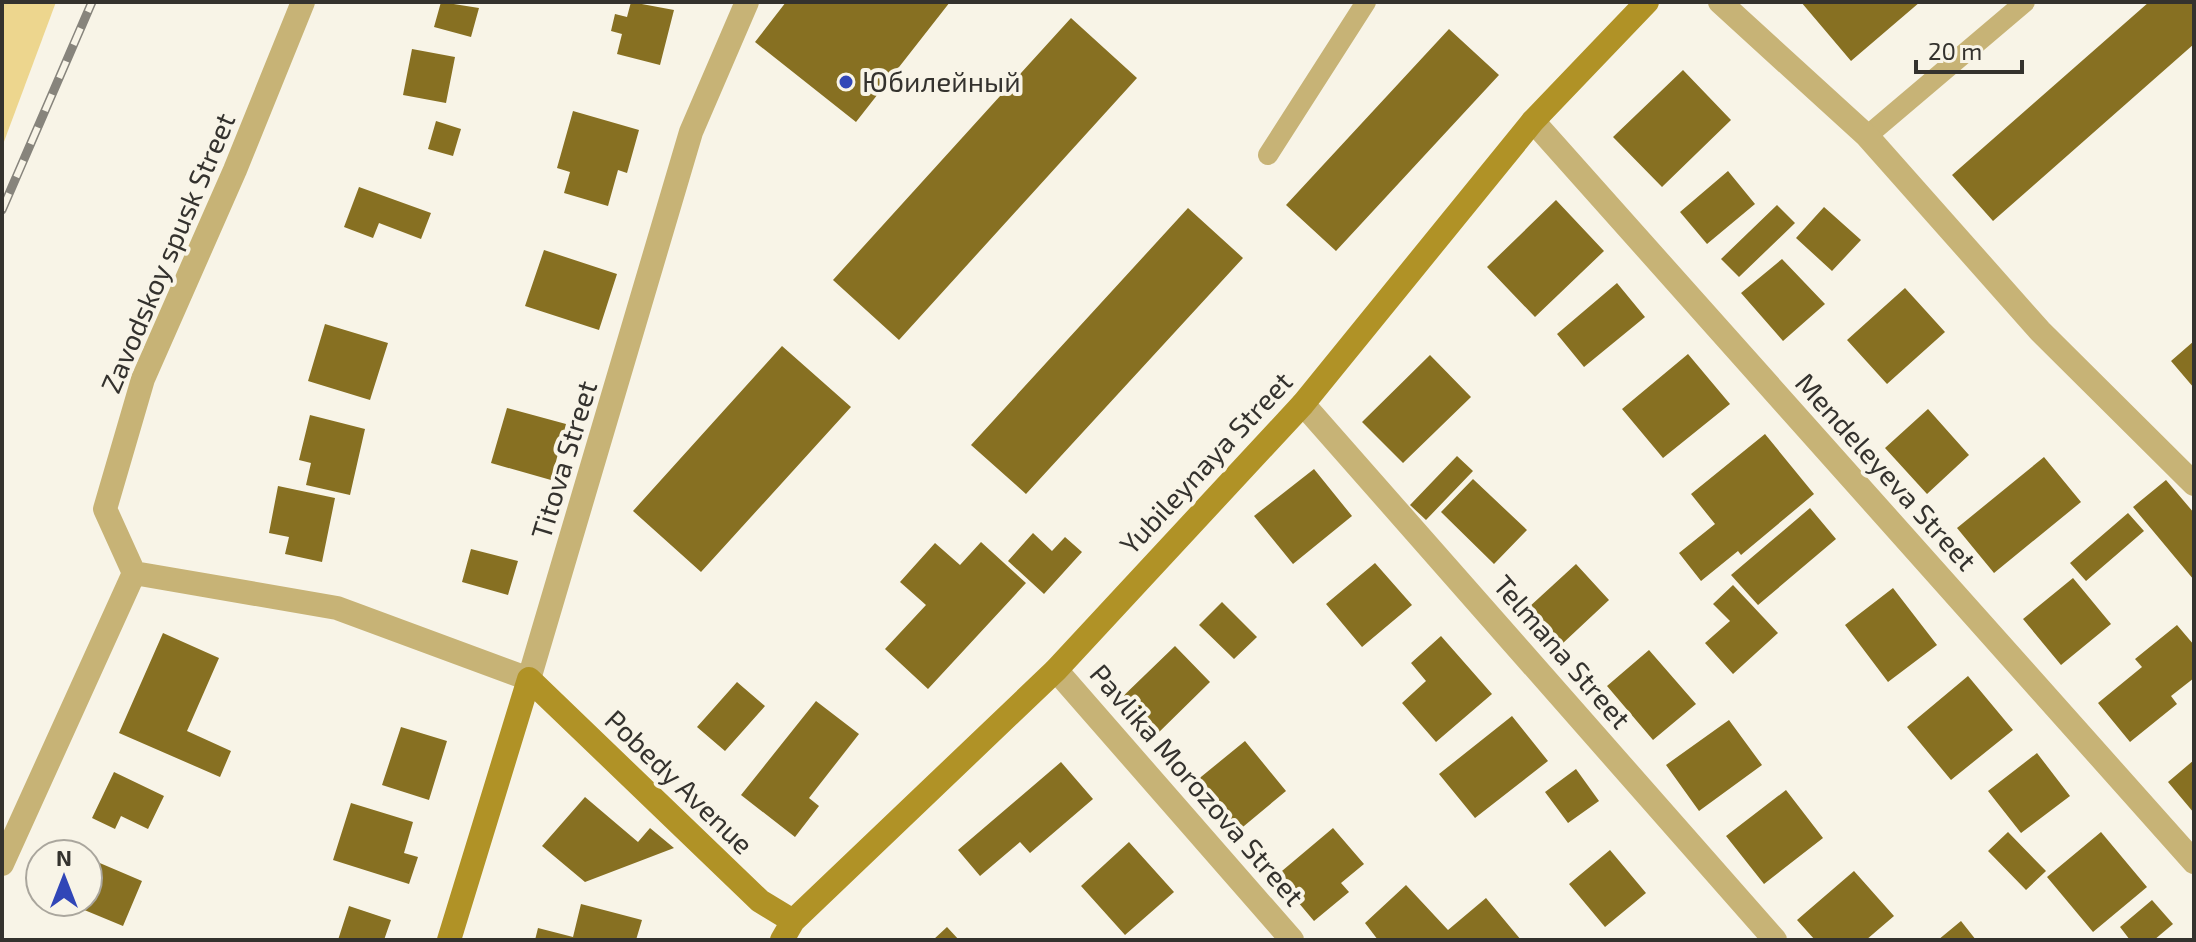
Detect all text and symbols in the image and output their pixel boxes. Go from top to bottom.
scale bar [1916,24,2022,74]
text: 20 m [1928,36,1982,65]
place label: Юбилейный [862,64,1021,98]
marker: Юбилейный [837,73,855,91]
street label: Zavodskoy spusk Street [93,108,241,398]
street label: Yubileynaya Street [1112,364,1299,561]
street label: Mendeleyeva Street [1789,366,1984,577]
street label: Titova Street [523,376,603,543]
street label: Telmana Street [1487,568,1639,735]
street label: Pavlika Morozova Street [1084,657,1312,912]
street label: Pobedy Avenue [599,702,761,861]
north arrow [24,838,104,918]
text: N [56,844,72,870]

